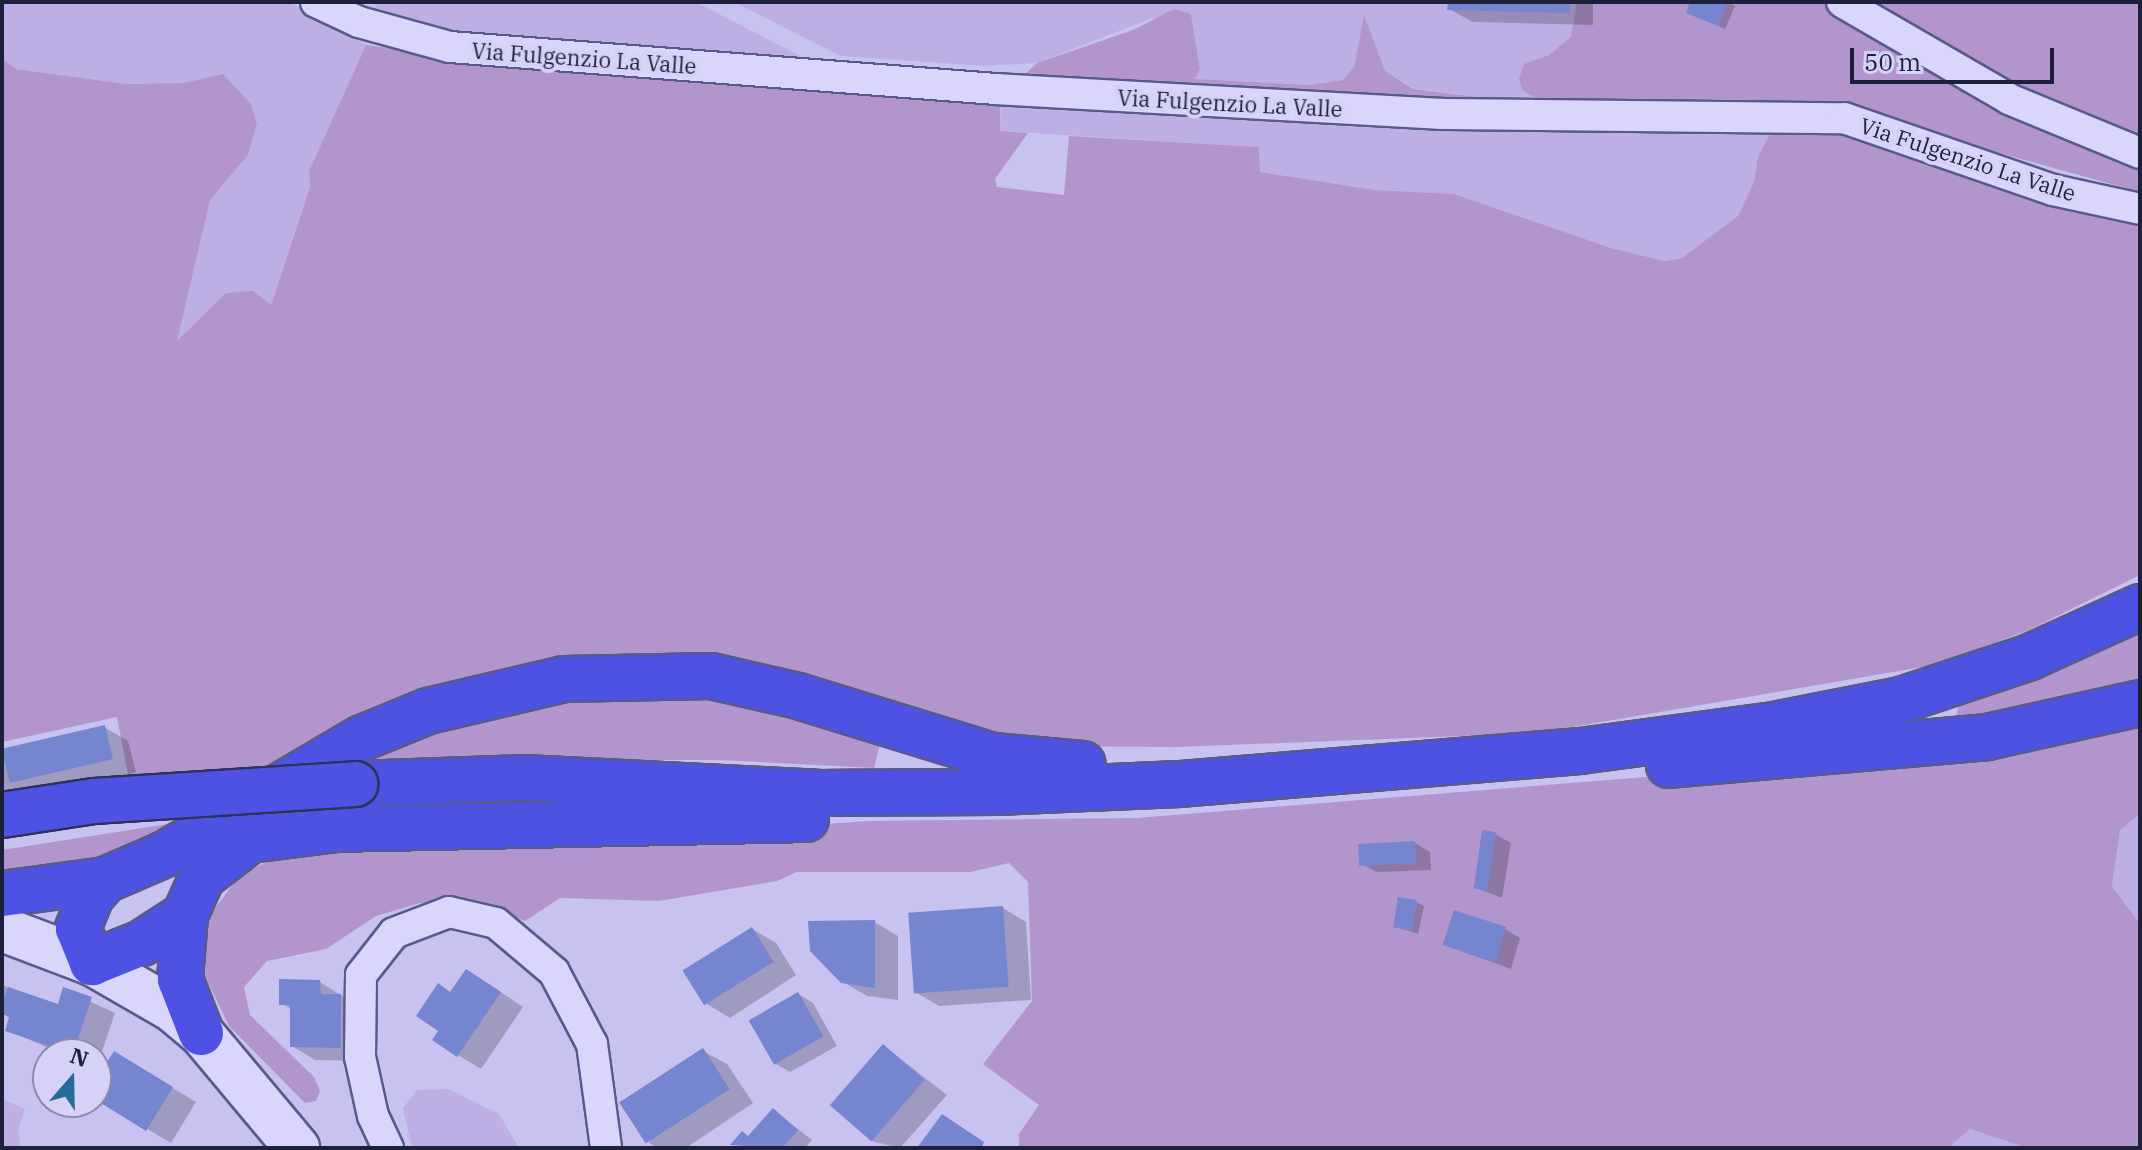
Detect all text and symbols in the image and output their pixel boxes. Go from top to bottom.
scale bar [1854,32,2058,82]
street label: Via Fulgenzio La Valle [471,37,697,79]
text: 50 m [1864,46,1921,78]
street label: Via Fulgenzio La Valle [1117,84,1343,122]
street label: Via Fulgenzio La Valle [1857,112,2079,206]
north arrow [32,1038,112,1118]
text: N [67,1040,93,1073]

